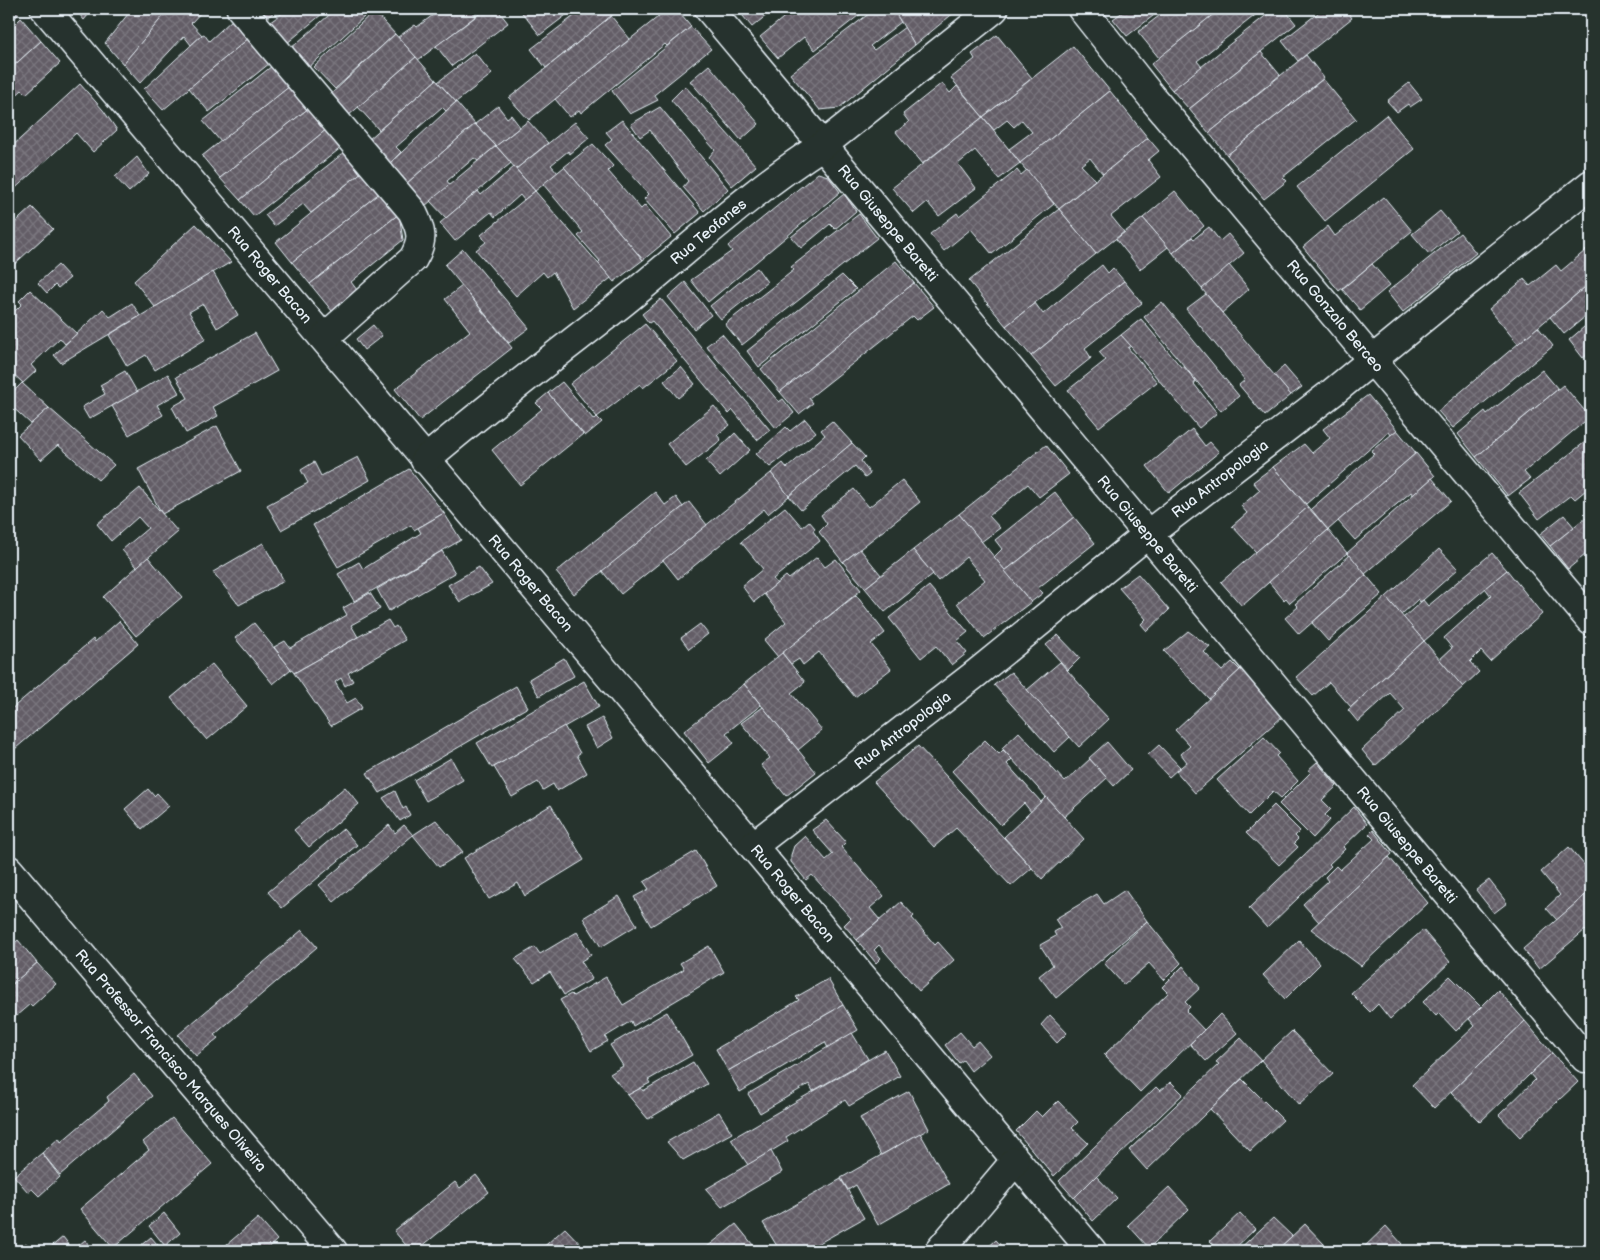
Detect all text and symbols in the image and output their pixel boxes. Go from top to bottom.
street label: Rua Giuseppe Baretti [833,161,942,286]
street label: Rua Teofanes [666,194,751,269]
street label: Rua Roger Bacon [223,222,316,327]
street label: Rua Gonzalo Berceo [1283,256,1388,376]
street label: Rua Antropologia [1168,436,1272,522]
street label: Rua Giuseppe Baretti [1093,472,1202,597]
street label: Rua Roger Bacon [484,531,577,636]
street label: Rua Antropologia [850,687,955,774]
street label: Rua Giuseppe Baretti [1353,782,1461,907]
street label: Rua Roger Bacon [746,841,839,946]
street label: Rua Professor Francisco Marques Oliveira [71,945,271,1176]

